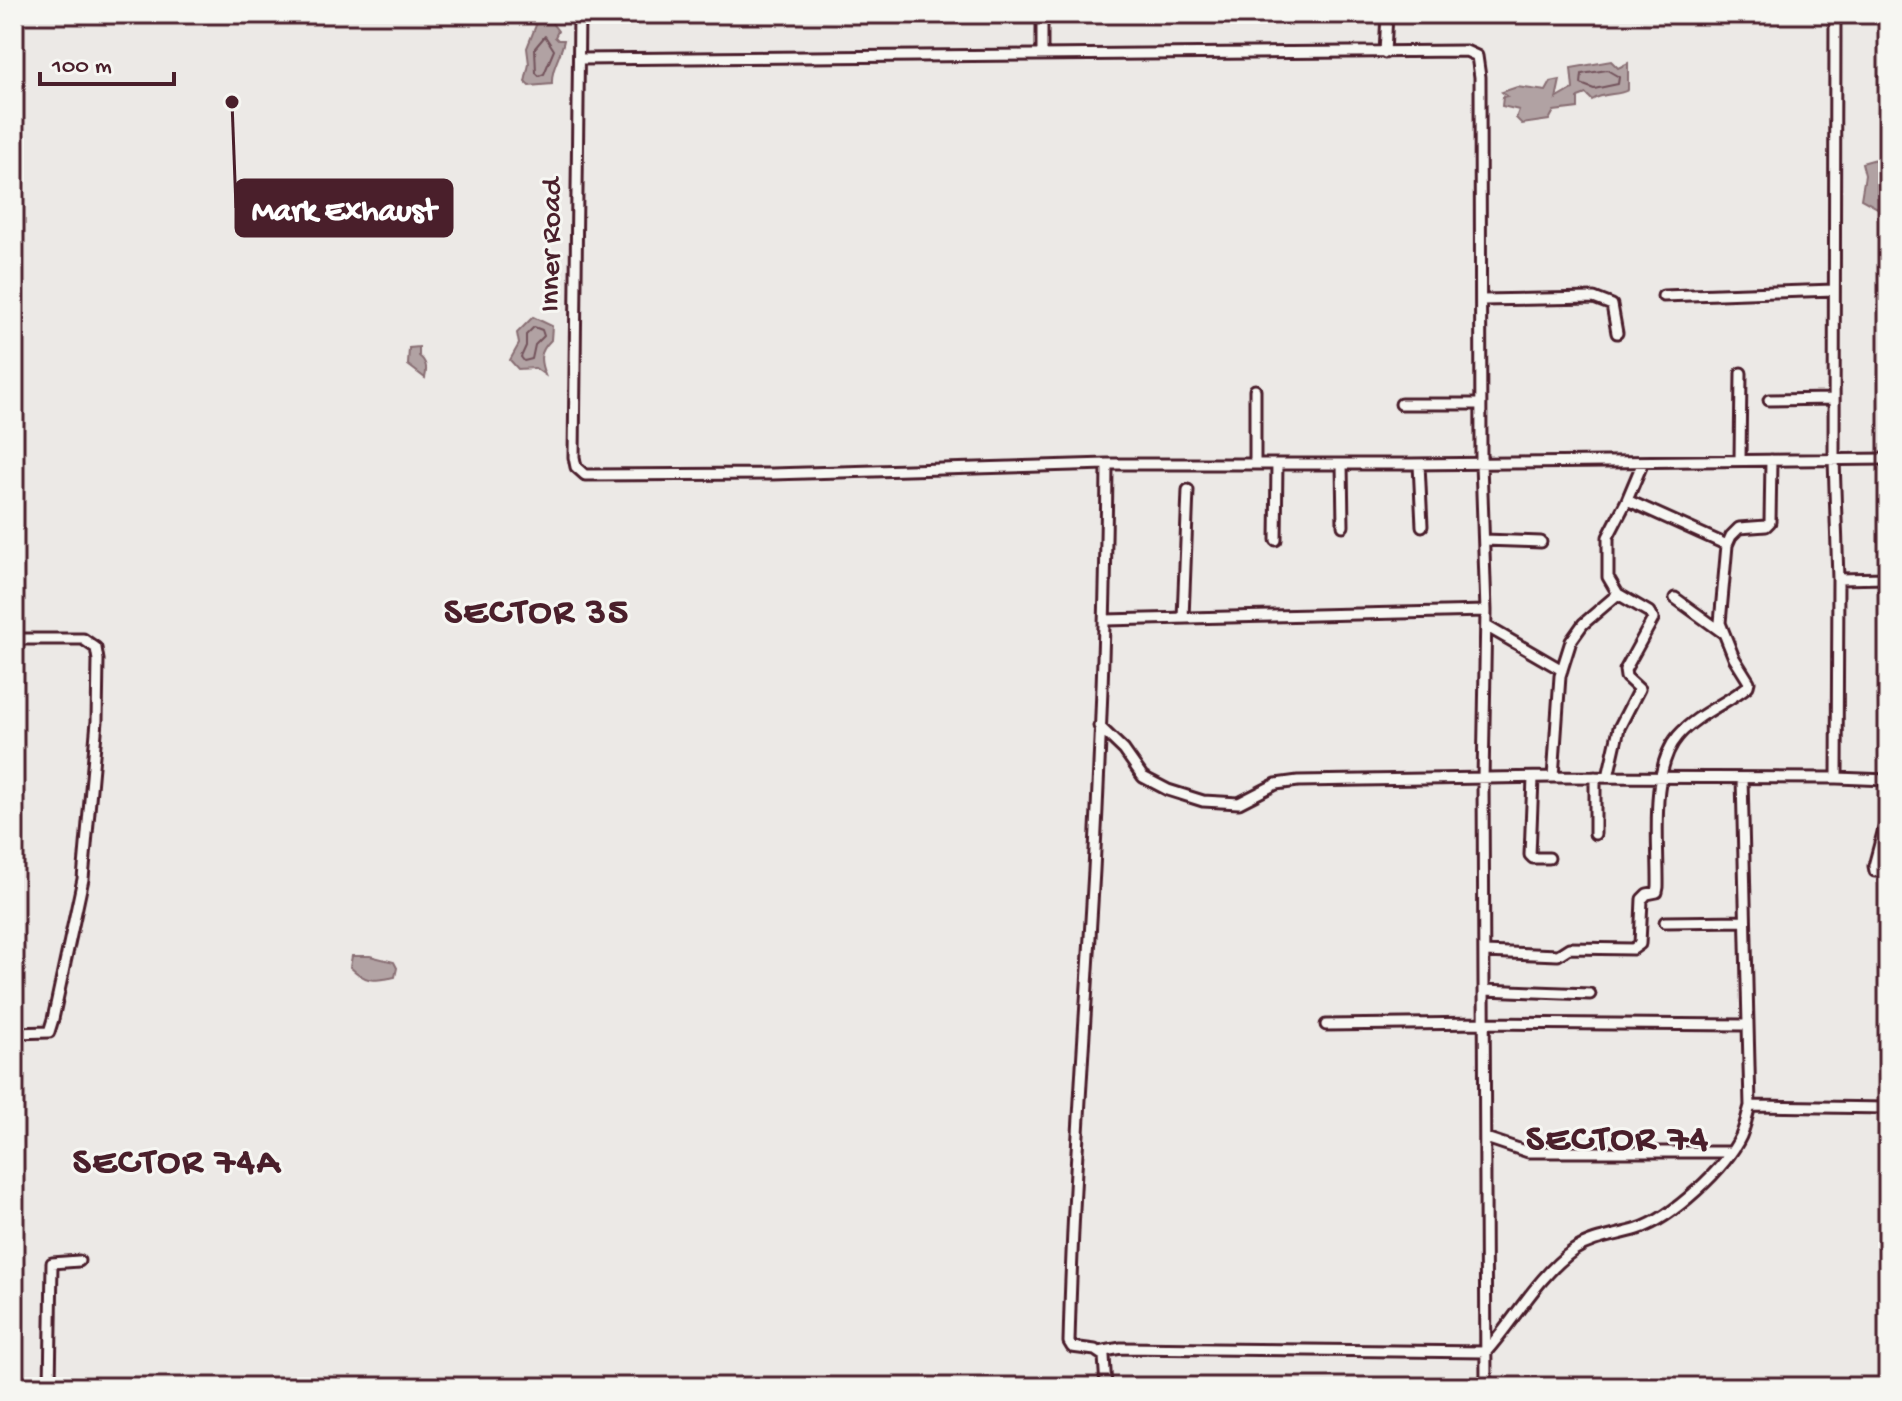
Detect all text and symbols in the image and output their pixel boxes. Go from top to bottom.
scale bar [40,36,174,86]
text: 100 m [51,53,112,82]
street label: Inner Road [534,175,572,313]
callout: Mark Exhaust [236,180,452,236]
text: Mark Exhaust [252,194,439,232]
district label: SECTOR 35 [444,592,630,636]
district label: SECTOR 74 [1526,1119,1710,1163]
district label: SECTOR 74A [73,1142,282,1186]

